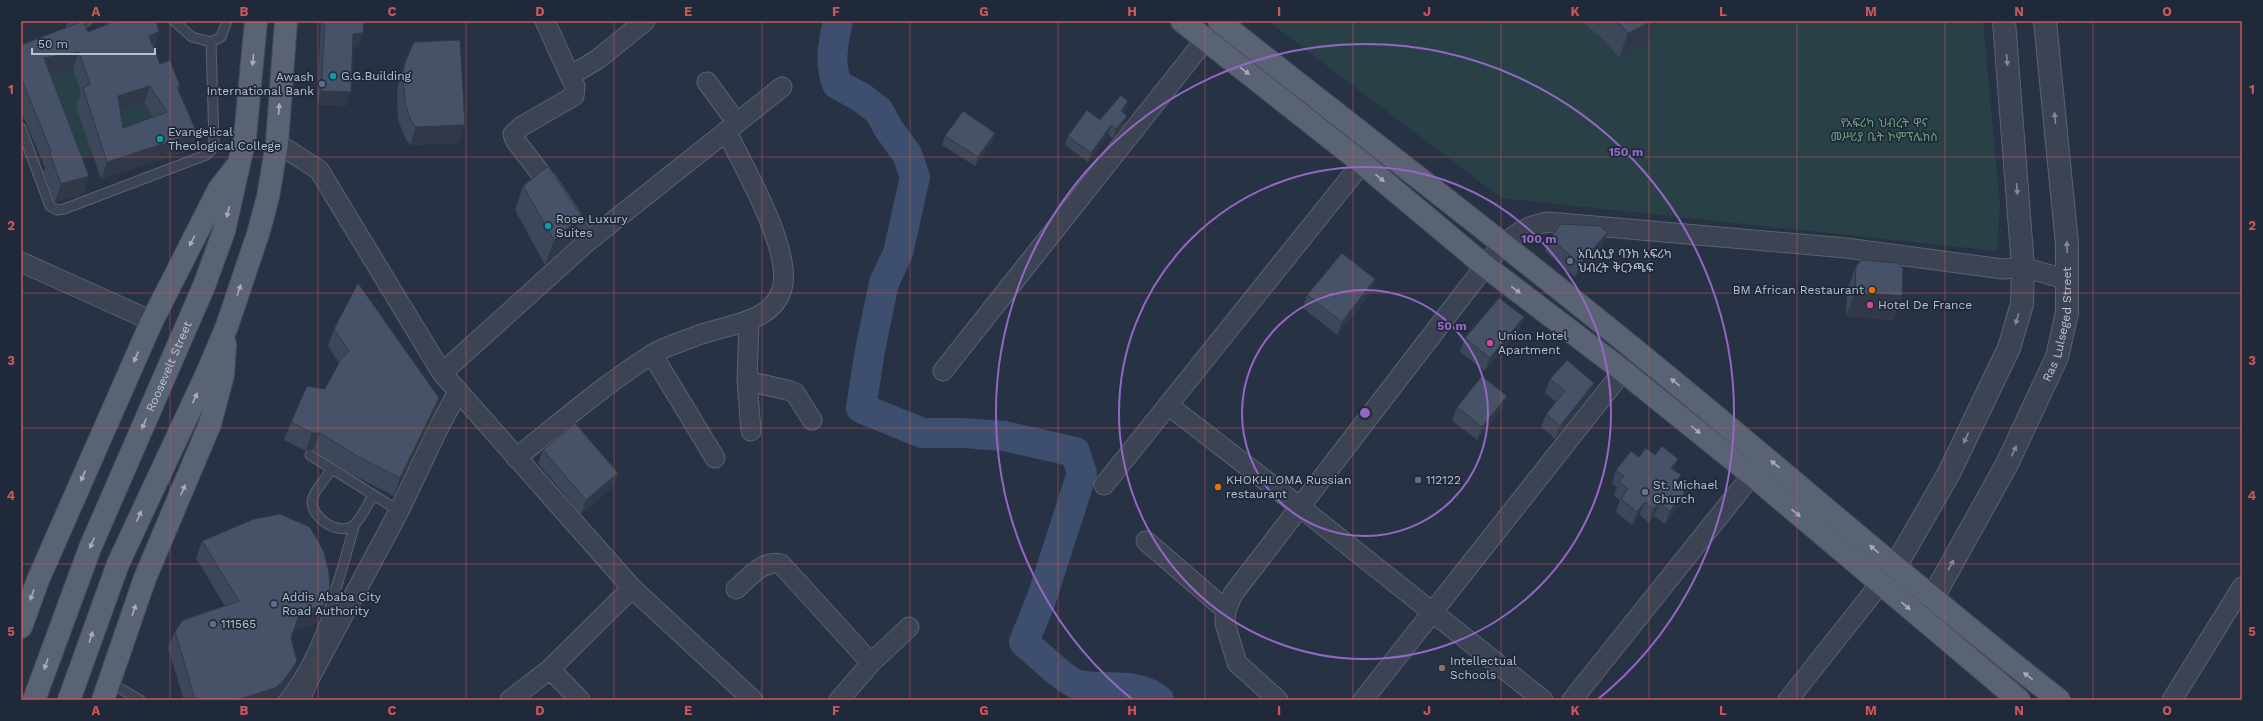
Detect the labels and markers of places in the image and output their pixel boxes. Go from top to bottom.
place label: G.G.Building [341,69,412,83]
place label: Awash International Bank [206,70,314,98]
marker: G.G.Building [328,71,338,81]
marker: Awash International Bank [317,79,327,89]
place label: Evangelical Theological College [168,125,281,153]
marker: Evangelical Theological College [155,134,165,144]
place label: Rose Luxury Suites [556,212,628,240]
marker: Rose Luxury Suites [543,221,553,231]
place label: አቢሲኒያ ባንክ አፍሪካ ህብረት ቅርንጫፍ [1578,247,1672,275]
marker: አቢሲኒያ ባንክ አፍሪካ ህብረት ቅርንጫፍ [1565,256,1575,266]
place label: BM African Restaurant [1733,283,1864,297]
marker: BM African Restaurant [1867,285,1877,295]
place label: Hotel De France [1878,298,1972,312]
marker: Hotel De France [1865,300,1875,310]
place label: Union Hotel Apartment [1498,329,1568,357]
marker: Union Hotel Apartment [1485,338,1495,348]
centre of rings [1358,406,1372,420]
place label: KHOKHLOMA Russian restaurant [1226,473,1351,501]
place label: 112122 [1426,473,1461,487]
marker: 112122 [1413,475,1423,485]
place label: St. Michael Church [1653,478,1718,506]
marker: KHOKHLOMA Russian restaurant [1213,482,1223,492]
marker: St. Michael Church [1640,487,1650,497]
place label: Addis Ababa City Road Authority [282,590,382,618]
marker: Addis Ababa City Road Authority [269,599,279,609]
place label: 111565 [221,617,256,631]
marker: 111565 [208,619,218,629]
place label: Intellectual Schools [1450,654,1517,682]
marker: Intellectual Schools [1437,663,1447,673]

